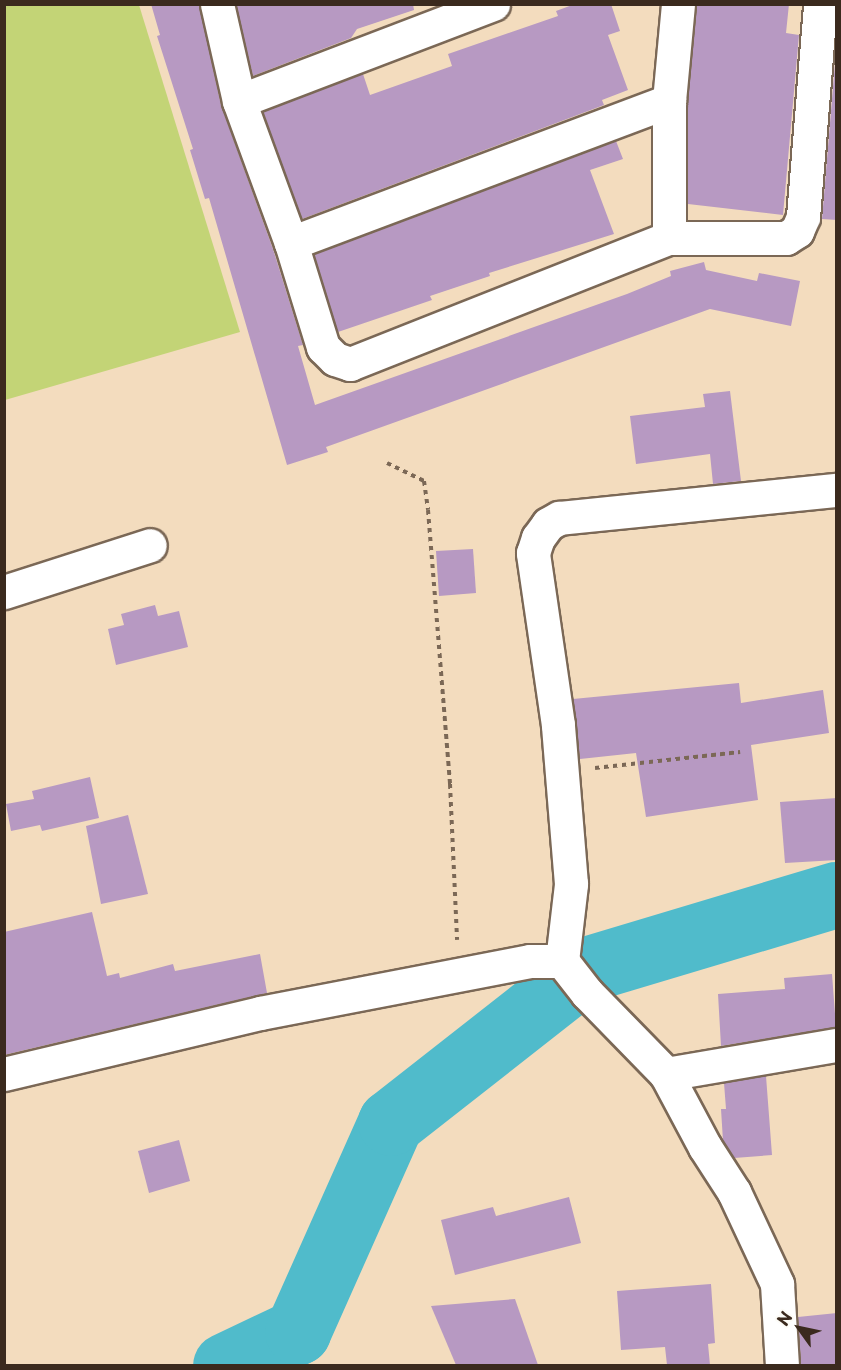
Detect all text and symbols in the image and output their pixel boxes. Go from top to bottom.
north arrow [769,1298,829,1358]
text: N [770,1306,797,1330]

